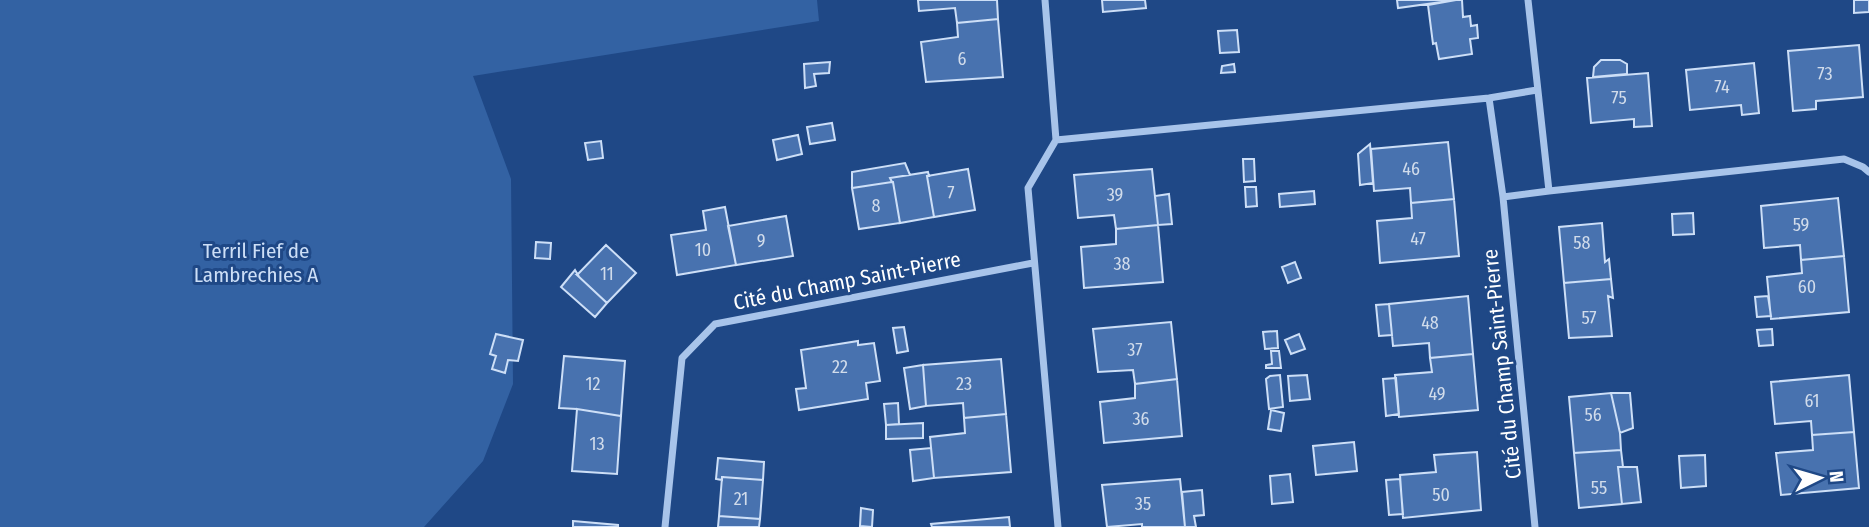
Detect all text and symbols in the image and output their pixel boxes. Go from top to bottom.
house number: 6 [958,48,967,70]
house number: 73 [1817,63,1833,85]
house number: 74 [1714,76,1730,98]
house number: 75 [1611,87,1627,109]
house number: 46 [1402,158,1420,180]
house number: 7 [947,182,955,204]
house number: 39 [1107,184,1123,206]
house number: 8 [872,195,881,217]
house number: 59 [1793,214,1809,236]
house number: 47 [1410,228,1426,250]
house number: 9 [757,230,765,252]
house number: 58 [1573,232,1591,254]
park label: Terril Fief de Lambrechies A [194,238,318,288]
house number: 10 [695,239,711,261]
street label: Cité du Champ Saint-Pierre [731,246,963,316]
street label: Cité du Champ Saint-Pierre [1477,248,1527,480]
house number: 38 [1113,253,1131,275]
house number: 11 [600,263,614,285]
house number: 60 [1798,276,1816,298]
house number: 57 [1581,307,1597,329]
house number: 48 [1421,312,1439,334]
house number: 37 [1127,339,1143,361]
house number: 22 [832,356,848,378]
house number: 12 [586,373,601,395]
house number: 23 [956,373,972,395]
house number: 49 [1428,383,1446,405]
house number: 61 [1804,390,1820,412]
house number: 56 [1584,404,1602,426]
house number: 36 [1132,408,1150,430]
house number: 13 [589,433,605,455]
north arrow [1785,443,1855,513]
text: N [1824,470,1848,483]
house number: 55 [1591,477,1607,499]
house number: 50 [1432,484,1450,506]
house number: 21 [734,488,748,510]
house number: 35 [1135,493,1151,515]

